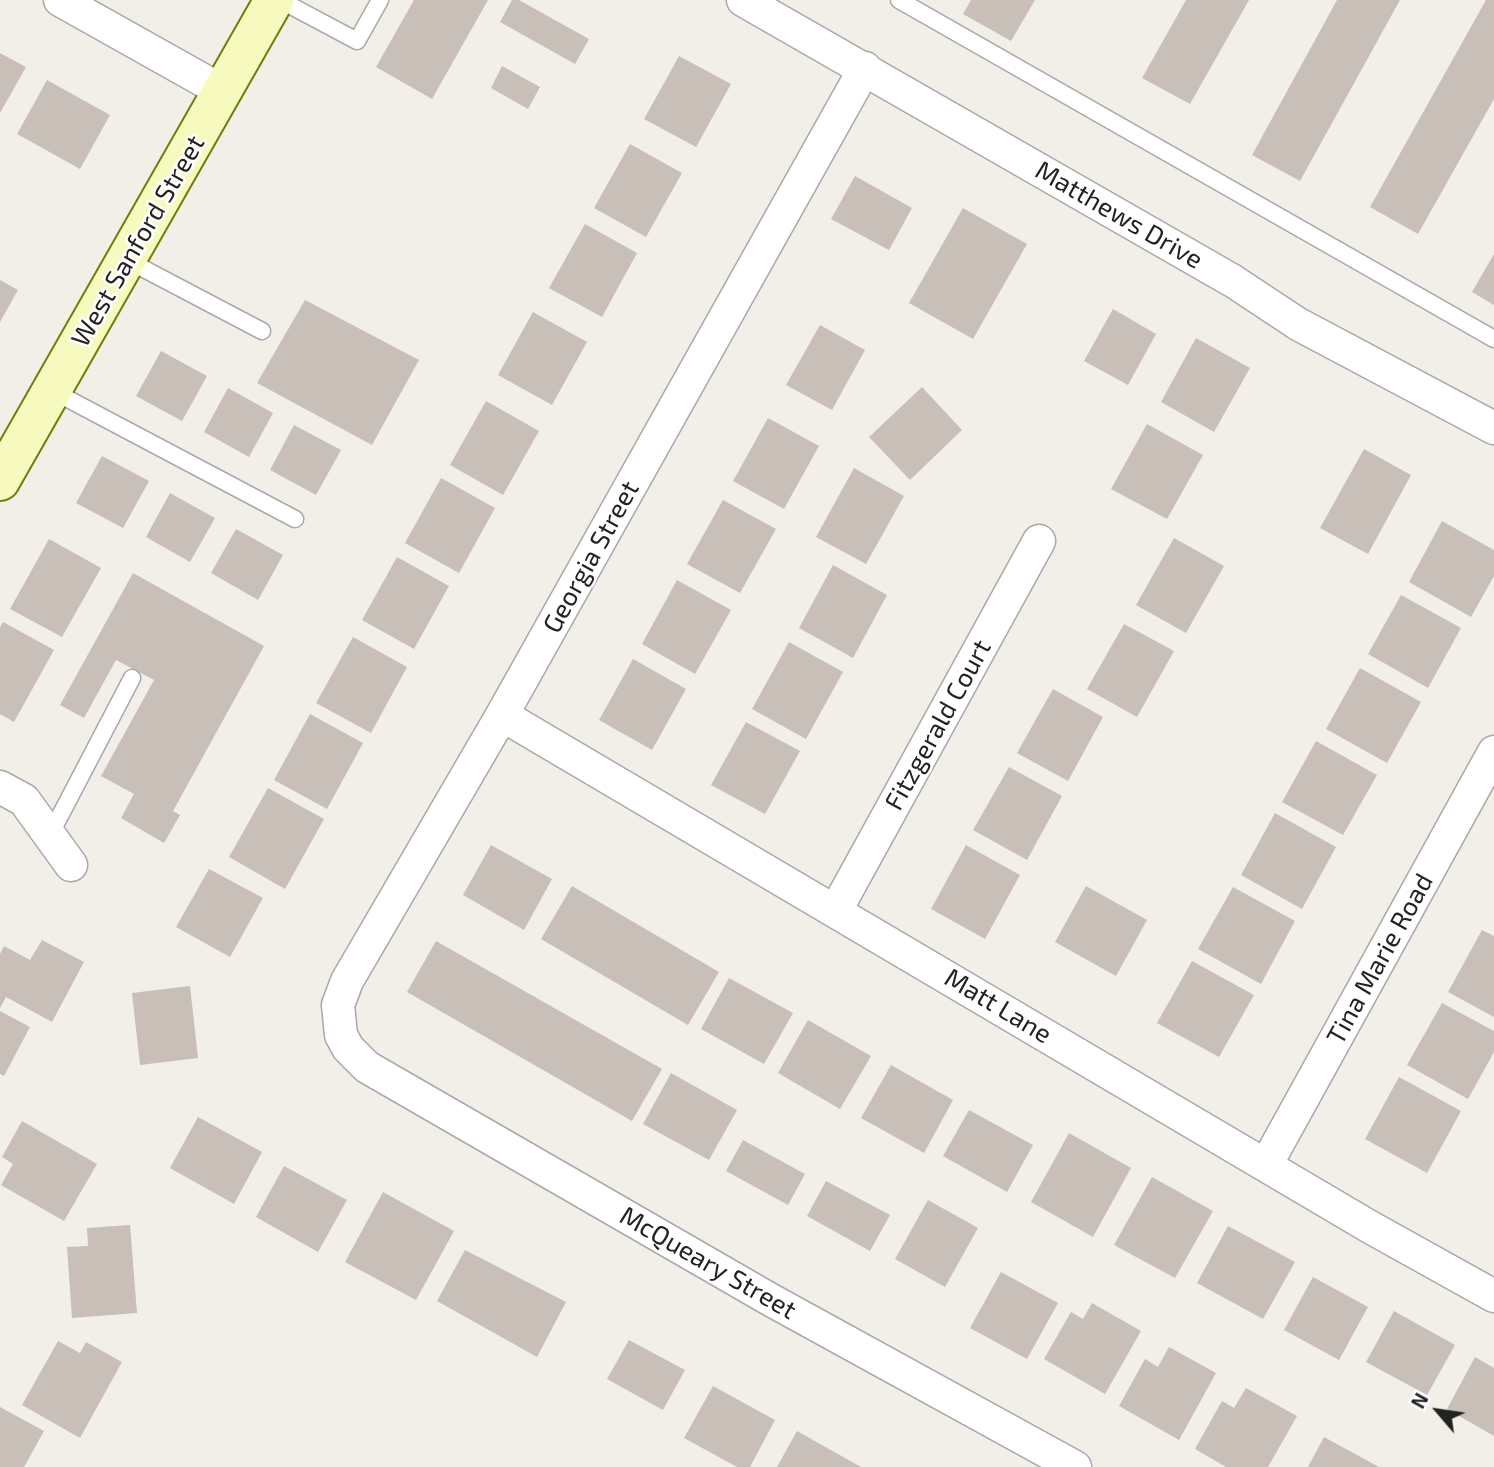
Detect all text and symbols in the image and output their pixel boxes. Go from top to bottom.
street label: West Sanford Street [65,130,211,352]
street label: Matthews Drive [1030,154,1208,276]
street label: Georgia Street [536,476,646,638]
street label: Fitzgerald Court [878,634,998,816]
street label: Tina Marie Road [1320,868,1440,1050]
street label: Matt Lane [939,962,1057,1050]
street label: McQueary Street [614,1200,802,1326]
north arrow [1403,1376,1473,1446]
text: N [1406,1389,1433,1412]

